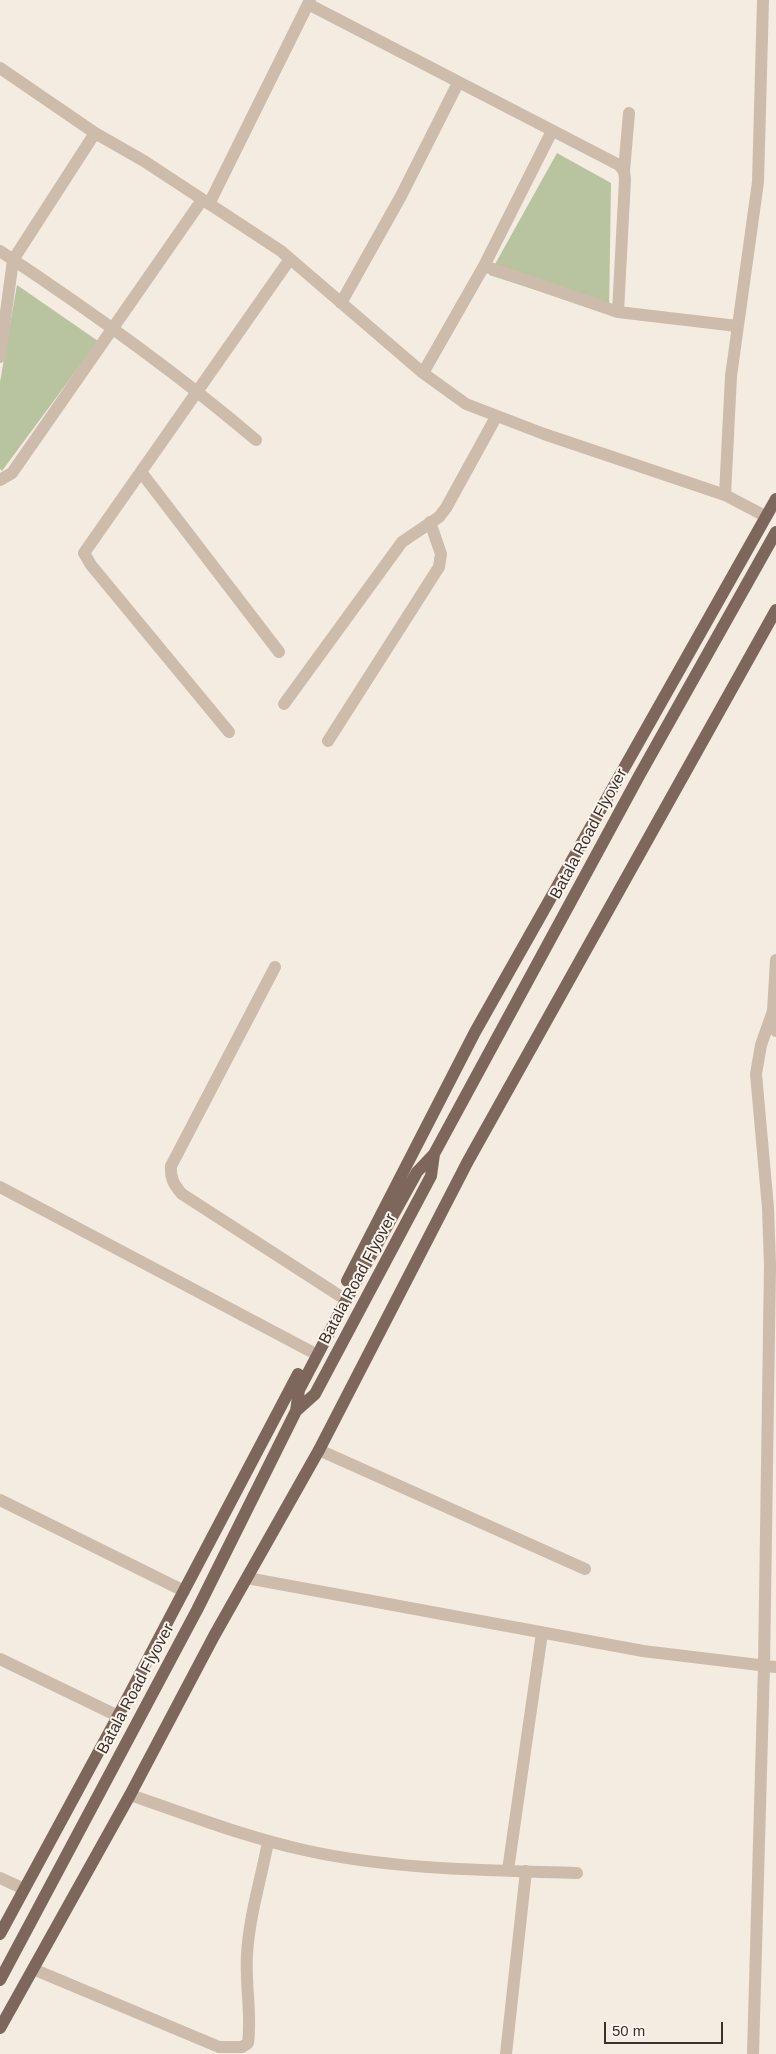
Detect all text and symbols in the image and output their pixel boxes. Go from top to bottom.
street label: Batala Road Flyover [546,765,632,903]
street label: Batala Road Flyover [315,1210,401,1348]
street label: Batala Road Flyover [93,1620,179,1758]
scale bar [606,2012,725,2044]
text: 50 m [612,2022,645,2039]

